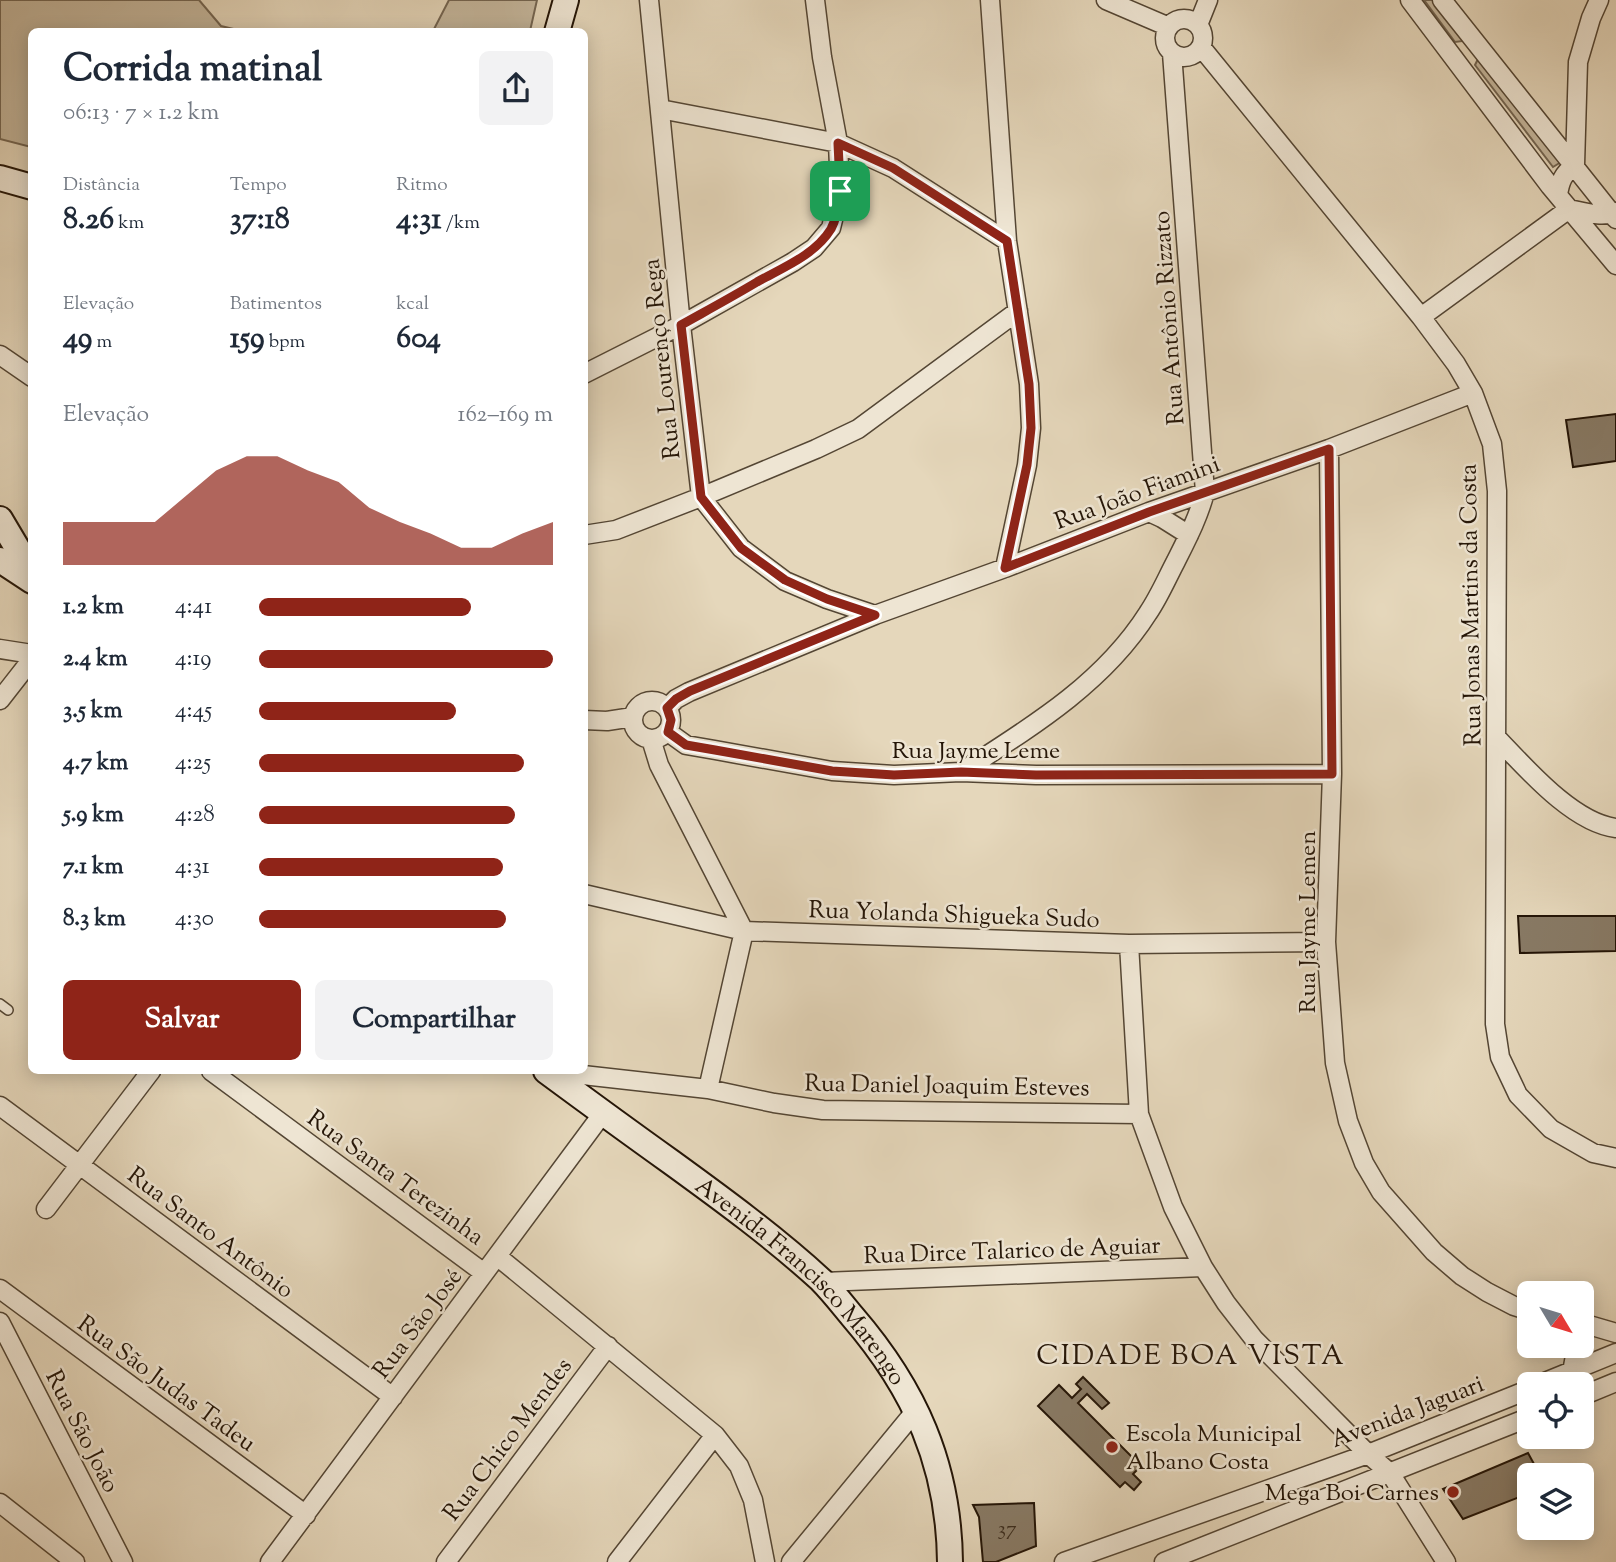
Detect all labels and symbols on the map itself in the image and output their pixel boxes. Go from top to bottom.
pin [810,161,870,221]
street label: Rua Antônio Rizzato [1146,210,1194,426]
street label: Rua Lourenço Rega [636,257,690,461]
street label: Rua João Fiamini [1050,448,1225,540]
street label: Rua Jonas Martins da Costa [1453,464,1491,746]
street label: Rua Jayme Leme [892,735,1060,769]
street label: Rua Jayme Lemen [1292,831,1326,1013]
street label: Rua Yolanda Shigueka Sudo [808,894,1100,938]
street label: Rua Daniel Joaquim Esteves [804,1068,1090,1106]
street label: Rua Santa Terezinha [299,1103,490,1255]
street label: Rua Santo Antônio [119,1160,300,1308]
street label: Avenida Francisco Marengo [687,1170,913,1392]
street label: Rua Dirce Talarico de Aguiar [863,1230,1161,1274]
street label: Rua São José [366,1262,471,1387]
north arrow [1517,1281,1594,1358]
street label: Rua São Judas Tadeu [69,1308,262,1461]
district label: CIDADE BOA VISTA [1036,1337,1346,1377]
street label: Rua Chico Mendes [436,1351,581,1529]
street label: Rua São João [36,1365,127,1499]
street label: Avenida Jaguari [1326,1368,1489,1458]
place label: Escola Municipal Albano Costa [1126,1418,1302,1480]
marker: Escola Municipal Albano Costa [1104,1439,1120,1455]
place label: Mega Boi Carnes [1265,1477,1439,1511]
marker: Mega Boi Carnes [1445,1484,1461,1500]
house number: 37 [997,1515,1017,1545]

